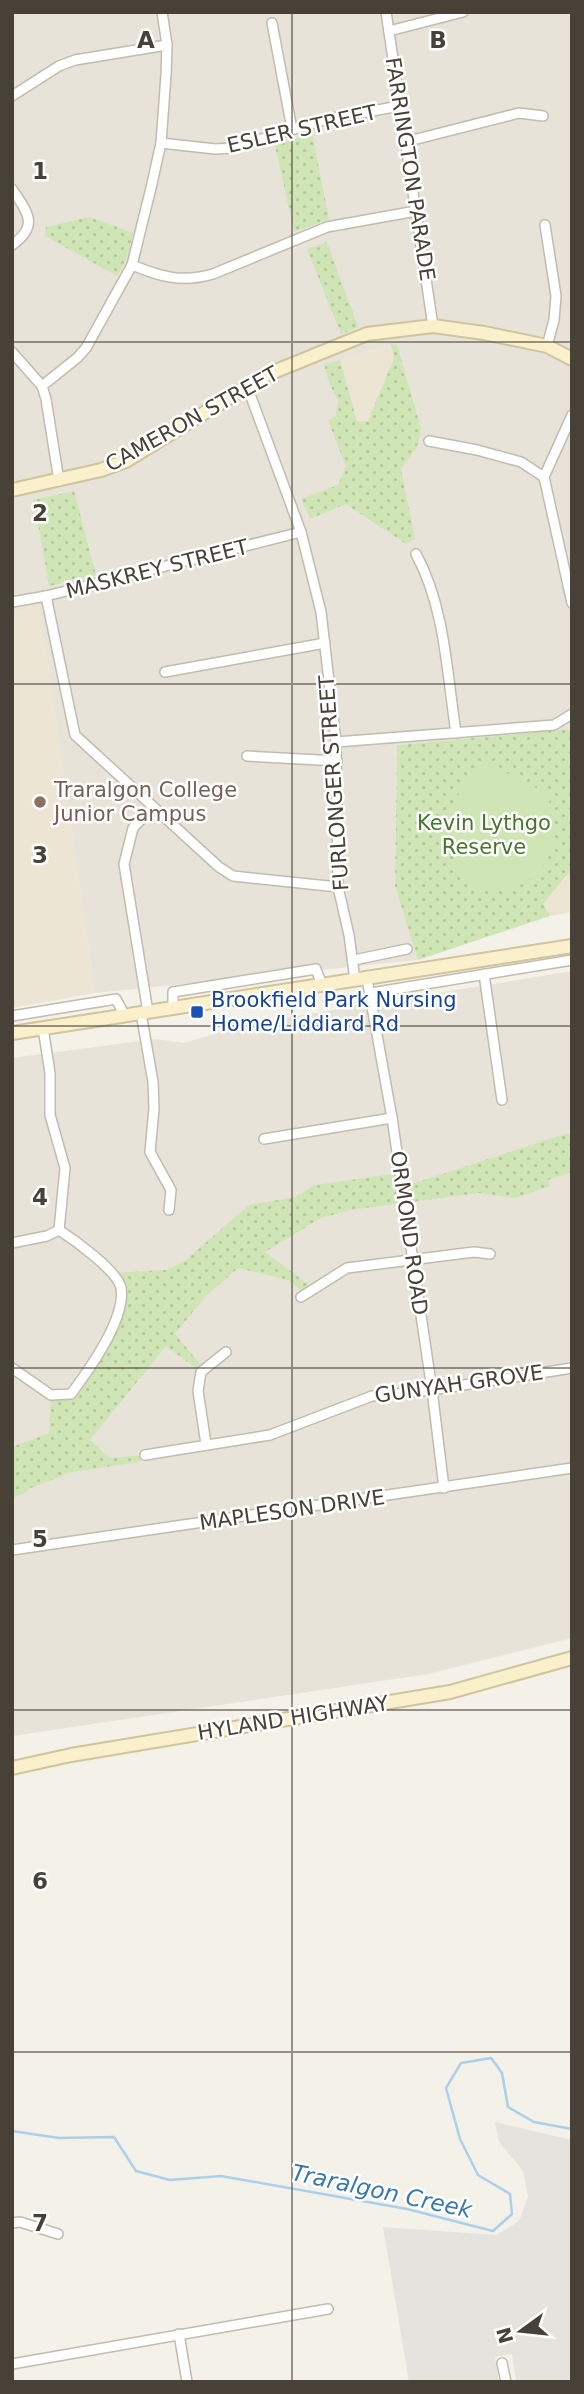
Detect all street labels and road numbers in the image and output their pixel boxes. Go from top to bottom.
street label: FARRINGTON PARADE [380,55,440,283]
street label: ESLER STREET [225,100,379,158]
street label: CAMERON STREET [101,361,283,477]
street label: MASKREY STREET [63,535,251,603]
street label: FURLONGER STREET [314,674,354,892]
street label: ORMOND ROAD [386,1149,432,1317]
street label: GUNYAH GROVE [373,1360,545,1408]
street label: MAPLESON DRIVE [198,1485,386,1535]
street label: HYLAND HIGHWAY [196,1691,390,1745]

